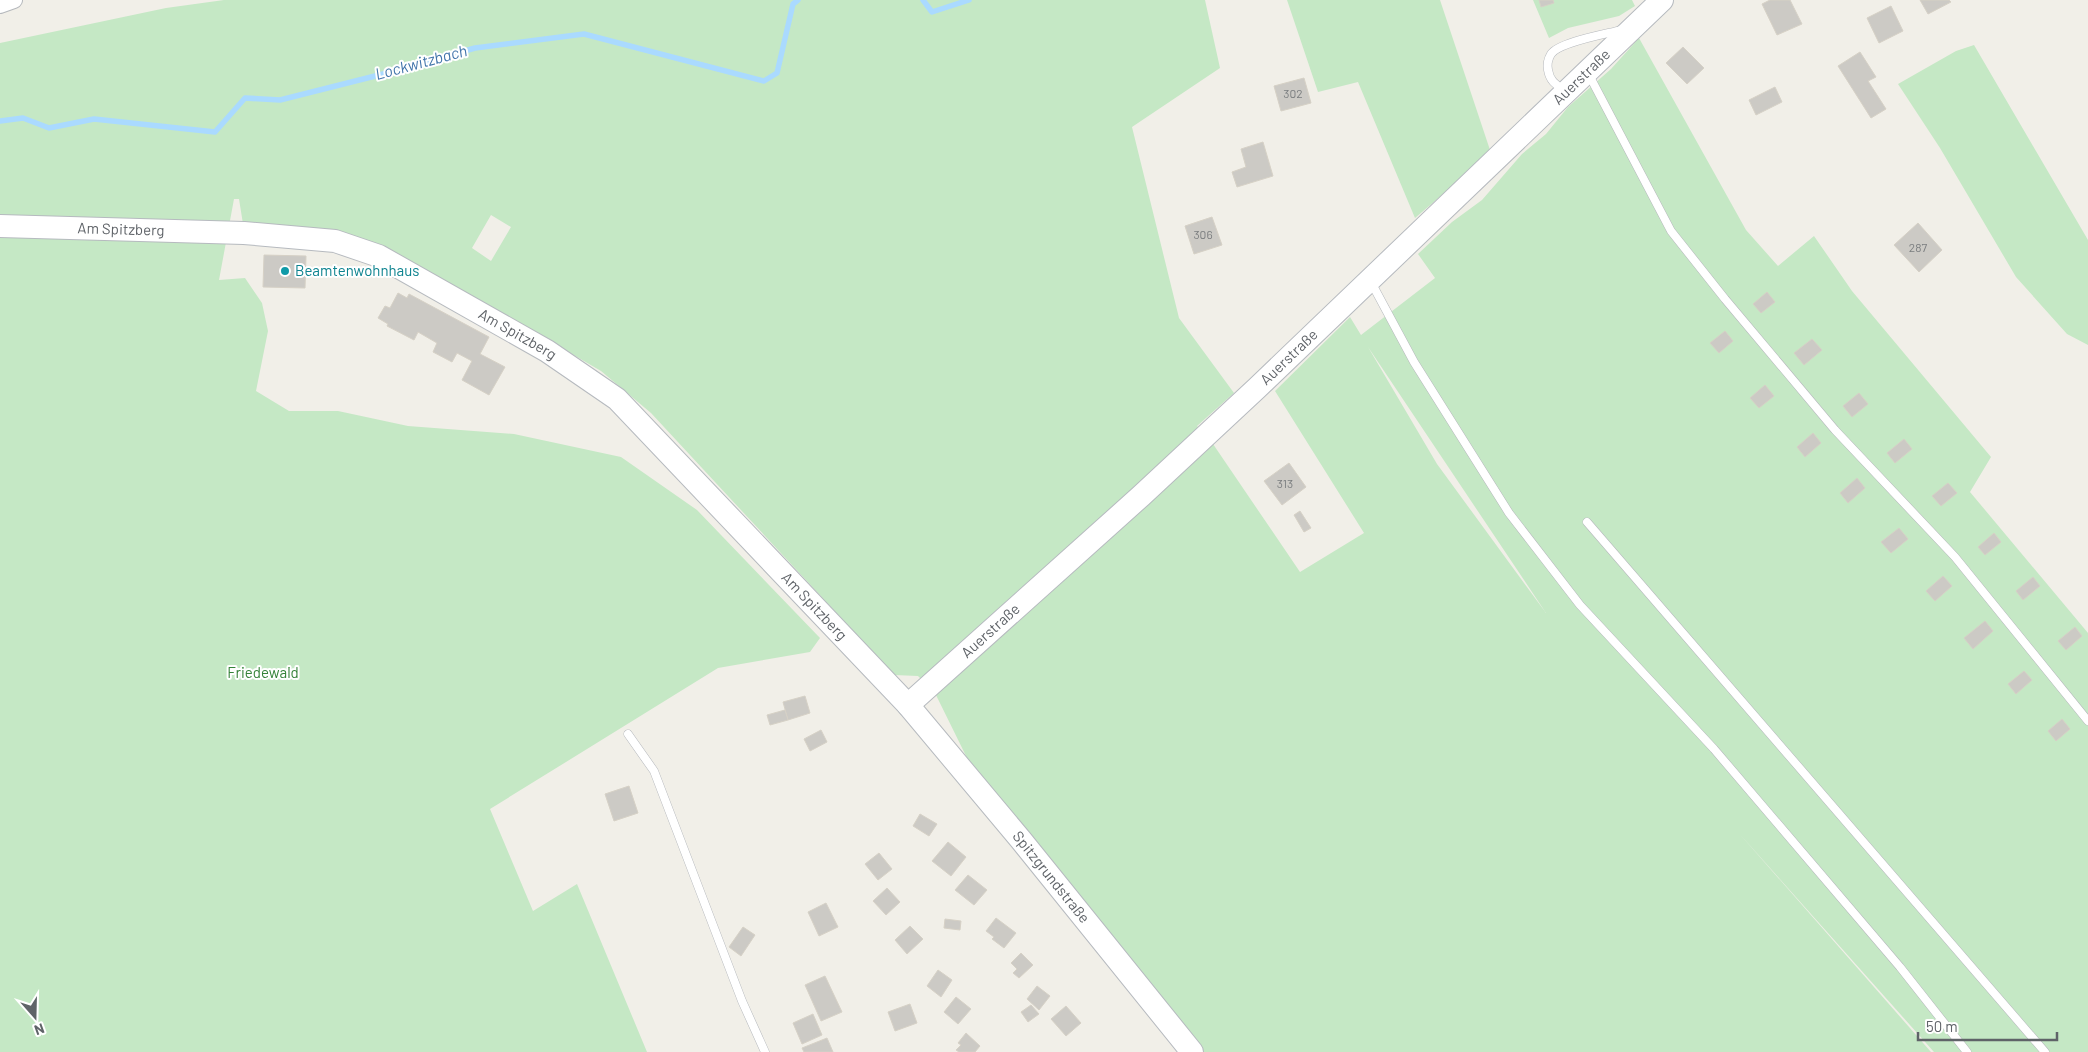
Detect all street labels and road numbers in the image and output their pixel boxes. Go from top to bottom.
street label: Auerstraße [1548,45,1613,108]
street label: Am Spitzberg [77,218,165,239]
street label: Am Spitzberg [476,304,561,363]
street label: Auerstraße [1256,325,1321,388]
street label: Am Spitzberg [778,568,851,643]
street label: Auerstraße [957,599,1023,661]
street label: Spitzgrundstraße [1009,827,1094,926]

